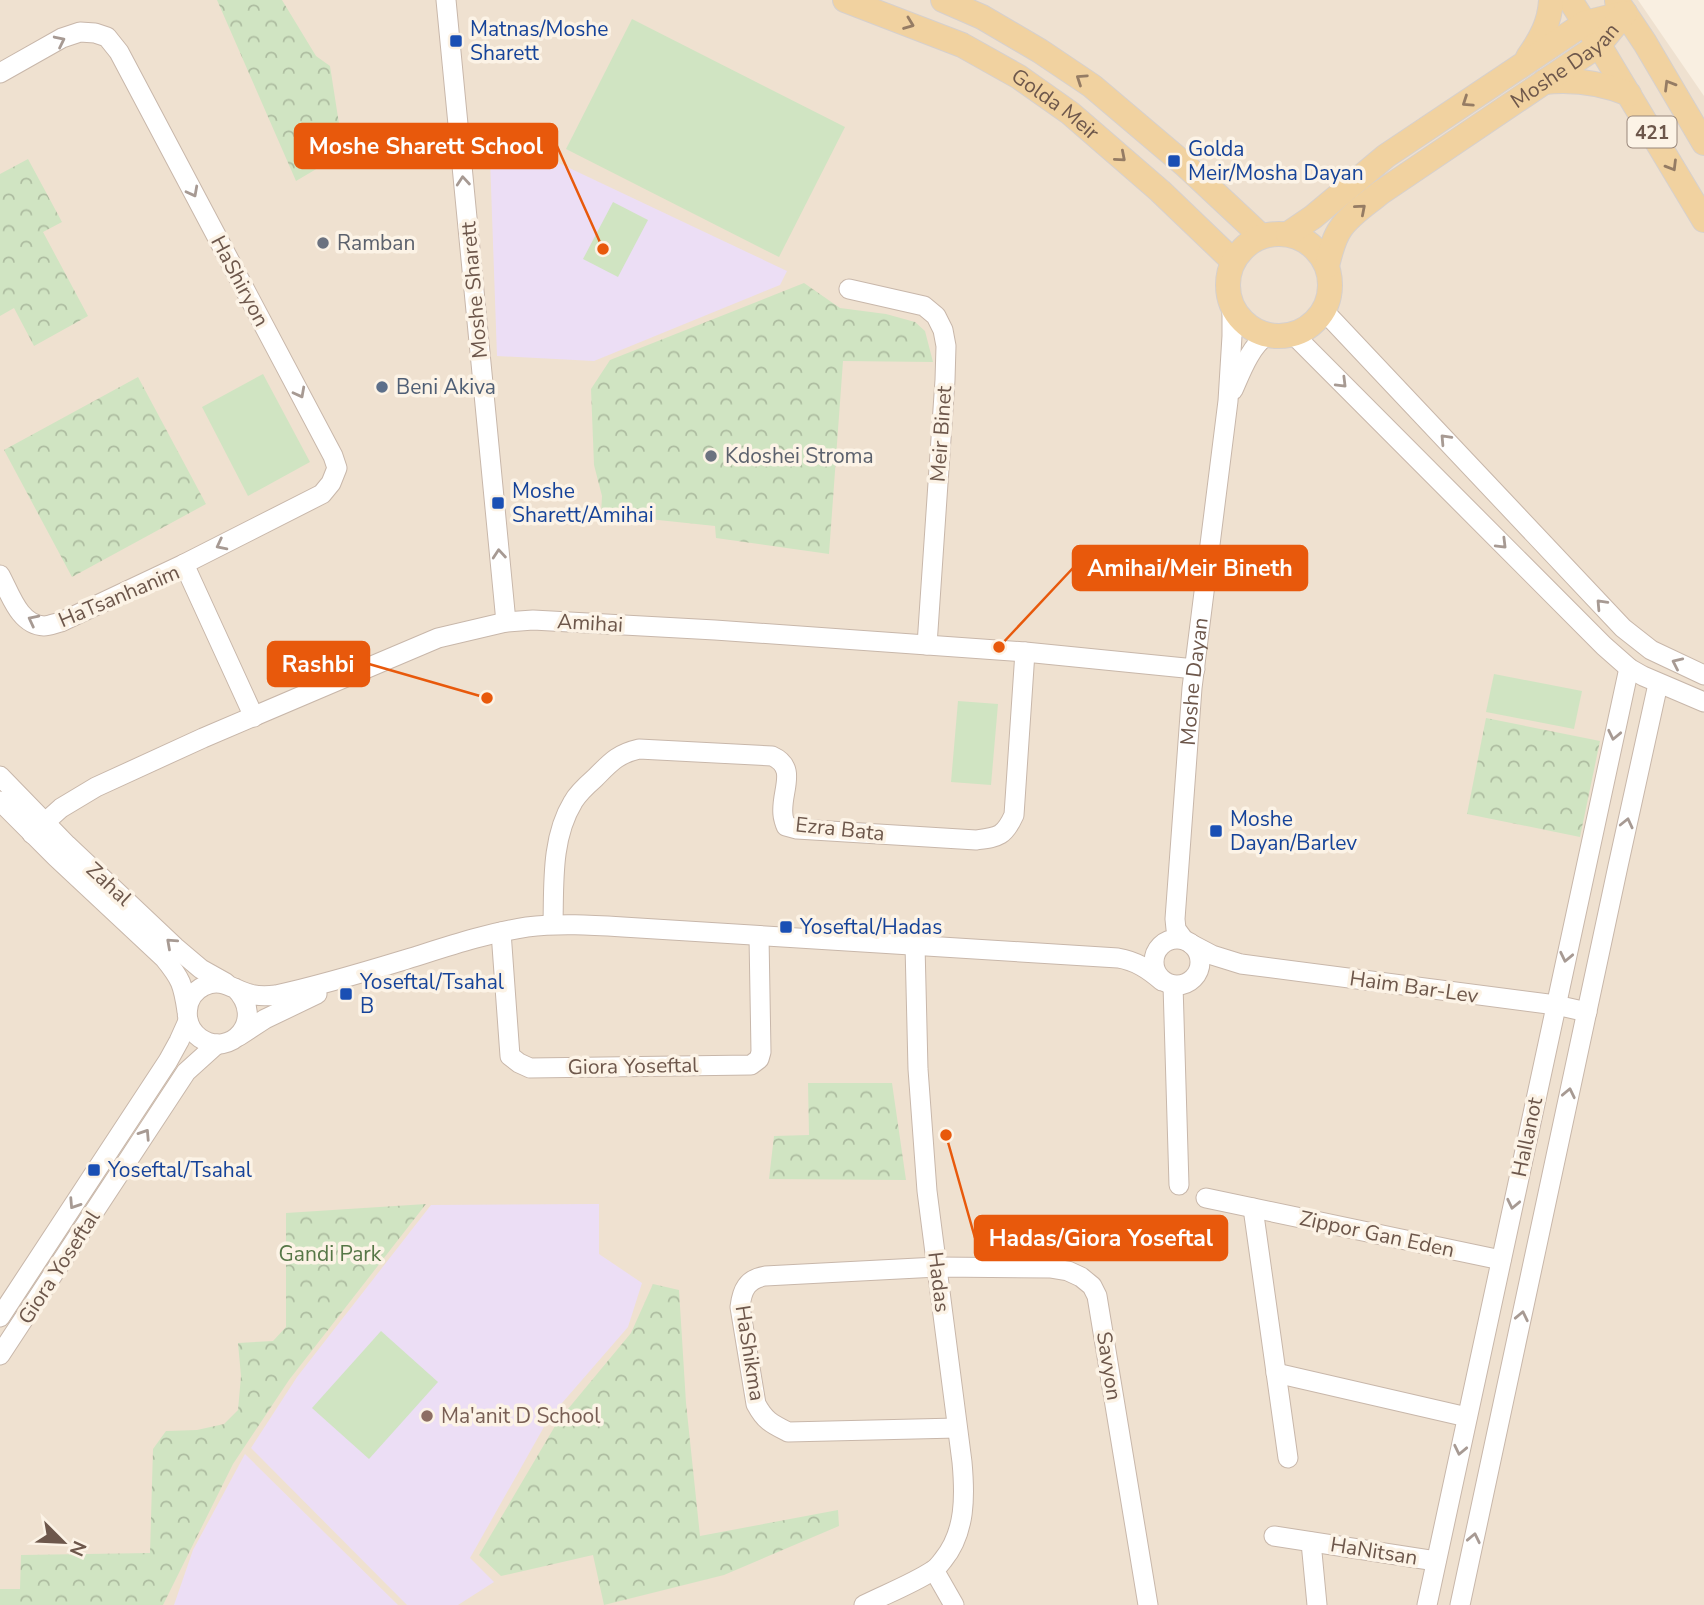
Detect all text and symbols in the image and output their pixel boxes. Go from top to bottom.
place label: Matnas/Moshe Sharett [470,15,608,67]
one-way arrow [902,16,914,30]
street label: Moshe Dayan [1505,17,1625,115]
marker: Matnas/Moshe Sharett [448,33,464,49]
one-way arrow [53,35,65,49]
street label: Golda Meir [1006,62,1106,147]
one-way arrow [1075,74,1088,87]
one-way arrow [1664,79,1677,92]
one-way arrow [1462,93,1475,106]
road number: 421 [1628,116,1676,148]
callout: Moshe Sharett School [295,124,557,168]
text: Moshe Sharett School [309,131,544,162]
place label: Golda Meir/Mosha Dayan [1188,135,1364,187]
one-way arrow [1113,149,1126,161]
marker: Golda Meir/Mosha Dayan [1166,153,1182,169]
one-way arrow [1664,158,1677,171]
one-way arrow [456,176,471,187]
one-way arrow [185,185,198,197]
one-way arrow [1353,205,1366,217]
street label: Moshe Sharett [454,220,494,360]
place label: Ramban [337,229,415,257]
street label: HaShiryon [204,231,276,331]
marker: Ramban [315,235,331,251]
place label: Beni Akiva [396,373,496,401]
one-way arrow [1333,375,1346,388]
marker: Beni Akiva [374,379,390,395]
street label: Meir Binet [924,384,958,483]
one-way arrow [291,386,305,398]
one-way arrow [1440,434,1453,447]
place label: Kdoshei Stroma [725,442,874,470]
marker: Kdoshei Stroma [703,448,719,464]
place label: Moshe Sharett/Amihai [512,477,654,529]
marker: Moshe Sharett/Amihai [490,495,506,511]
one-way arrow [1494,536,1507,549]
one-way arrow [216,537,228,551]
callout: Amihai/Meir Bineth [1073,546,1307,590]
one-way arrow [492,548,507,559]
text: Amihai/Meir Bineth [1087,553,1293,584]
street label: HaTsanhanim [54,558,184,634]
one-way arrow [1596,599,1609,612]
street label: Amihai [556,607,624,639]
one-way arrow [28,615,41,629]
street label: Moshe Dayan [1174,616,1215,746]
callout: Rashbi [268,642,369,686]
text: Rashbi [282,649,354,680]
one-way arrow [1672,657,1684,671]
one-way arrow [1607,729,1622,741]
place label: Moshe Dayan/Barlev [1230,805,1357,857]
street label: Ezra Bata [794,810,886,848]
one-way arrow [1619,817,1634,829]
marker: Moshe Dayan/Barlev [1208,823,1224,839]
street label: Zahal [80,856,138,913]
place label: Yoseftal/Hadas [799,913,942,941]
marker: Yoseftal/Hadas [778,919,794,935]
one-way arrow [166,939,179,951]
one-way arrow [1559,951,1574,963]
street label: Haim Bar-Lev [1348,964,1480,1010]
place label: Yoseftal/Tsahal B [359,968,505,1020]
marker: Yoseftal/Tsahal B [338,986,354,1002]
street label: Giora Yoseftal [567,1051,699,1081]
one-way arrow [1561,1087,1576,1099]
street label: HaIlanot [1505,1094,1549,1179]
one-way arrow [137,1129,150,1142]
place label: Yoseftal/Tsahal [107,1156,253,1184]
marker: Yoseftal/Tsahal [86,1162,102,1178]
one-way arrow [70,1196,83,1209]
one-way arrow [1506,1198,1521,1210]
street label: Giora Yoseftal [12,1204,107,1329]
street label: Zippor Gan Eden [1297,1204,1457,1264]
callout: Hadas/Giora Yoseftal [975,1216,1227,1260]
text: Hadas/Giora Yoseftal [989,1223,1214,1254]
park label: Gandi Park [279,1240,382,1268]
street label: Hadas [921,1250,957,1314]
street label: HaShikma [729,1303,771,1403]
one-way arrow [1513,1310,1528,1322]
street label: Savyon [1090,1330,1128,1402]
place label: Ma'anit D School [441,1402,601,1430]
marker: Ma'anit D School [419,1408,435,1424]
one-way arrow [1454,1444,1468,1456]
north arrow [28,1507,98,1577]
street label: HaNitsan [1328,1530,1420,1572]
one-way arrow [1465,1532,1480,1544]
text: N [63,1537,92,1560]

